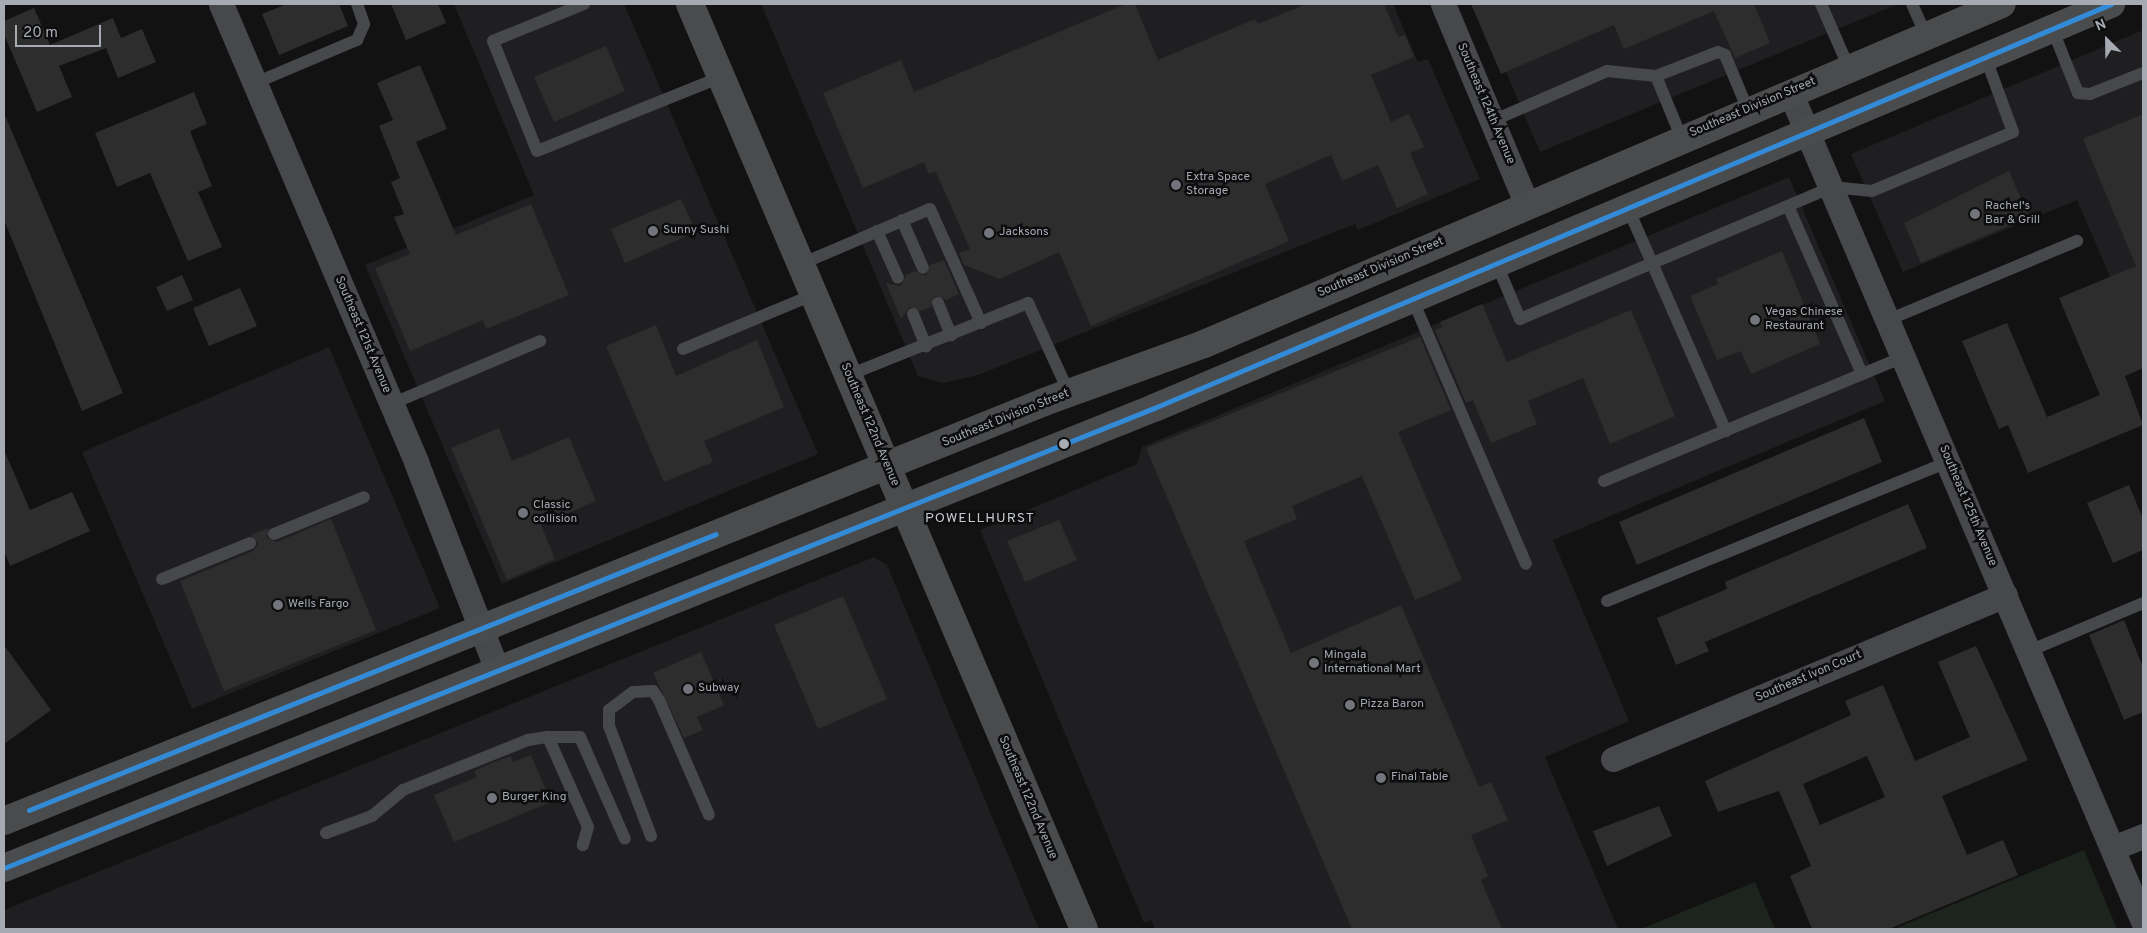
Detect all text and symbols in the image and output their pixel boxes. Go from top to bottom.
scale bar [18,15,104,47]
north arrow [2082,15,2132,65]
text: N [2093,16,2109,36]
text: 20 m [23,24,58,43]
street label: Southeast 124th Avenue [1453,41,1517,167]
street label: Southeast Division Street [1688,75,1818,141]
place label: Extra Space Storage [1186,171,1250,199]
marker: Extra Space Storage [1170,179,1182,191]
place label: Rachel's Bar & Grill [1985,200,2040,228]
marker: Rachel's Bar & Grill [1969,208,1981,220]
place label: Sunny Sushi [663,224,729,238]
marker: Sunny Sushi [647,225,659,237]
place label: Jacksons [999,226,1049,240]
marker: Jacksons [983,227,995,239]
street label: Southeast Division Street [1316,235,1446,301]
street label: Southeast 121st Avenue [331,274,393,396]
place label: Vegas Chinese Restaurant [1765,306,1843,334]
marker: Vegas Chinese Restaurant [1749,314,1761,326]
street label: Southeast 122nd Avenue [836,361,902,489]
street label: Southeast Division Street [940,387,1072,451]
unlabelled marker [1059,439,1069,449]
street label: Southeast 125th Avenue [1935,443,1999,569]
place label: Classic collision [533,499,577,527]
marker: Classic collision [517,507,529,519]
district label: POWELLHURST [924,511,1036,527]
place label: Wells Fargo [288,598,349,612]
marker: Wells Fargo [272,599,284,611]
street label: Southeast Ivon Court [1754,648,1864,706]
place label: Mingala International Mart [1324,649,1421,677]
marker: Mingala International Mart [1308,657,1320,669]
place label: Subway [698,682,740,696]
marker: Subway [682,683,694,695]
place label: Pizza Baron [1360,698,1424,712]
marker: Pizza Baron [1344,699,1356,711]
street label: Southeast 122nd Avenue [994,734,1060,862]
place label: Final Table [1391,771,1449,785]
marker: Final Table [1375,772,1387,784]
place label: Burger King [502,791,566,805]
marker: Burger King [486,792,498,804]

